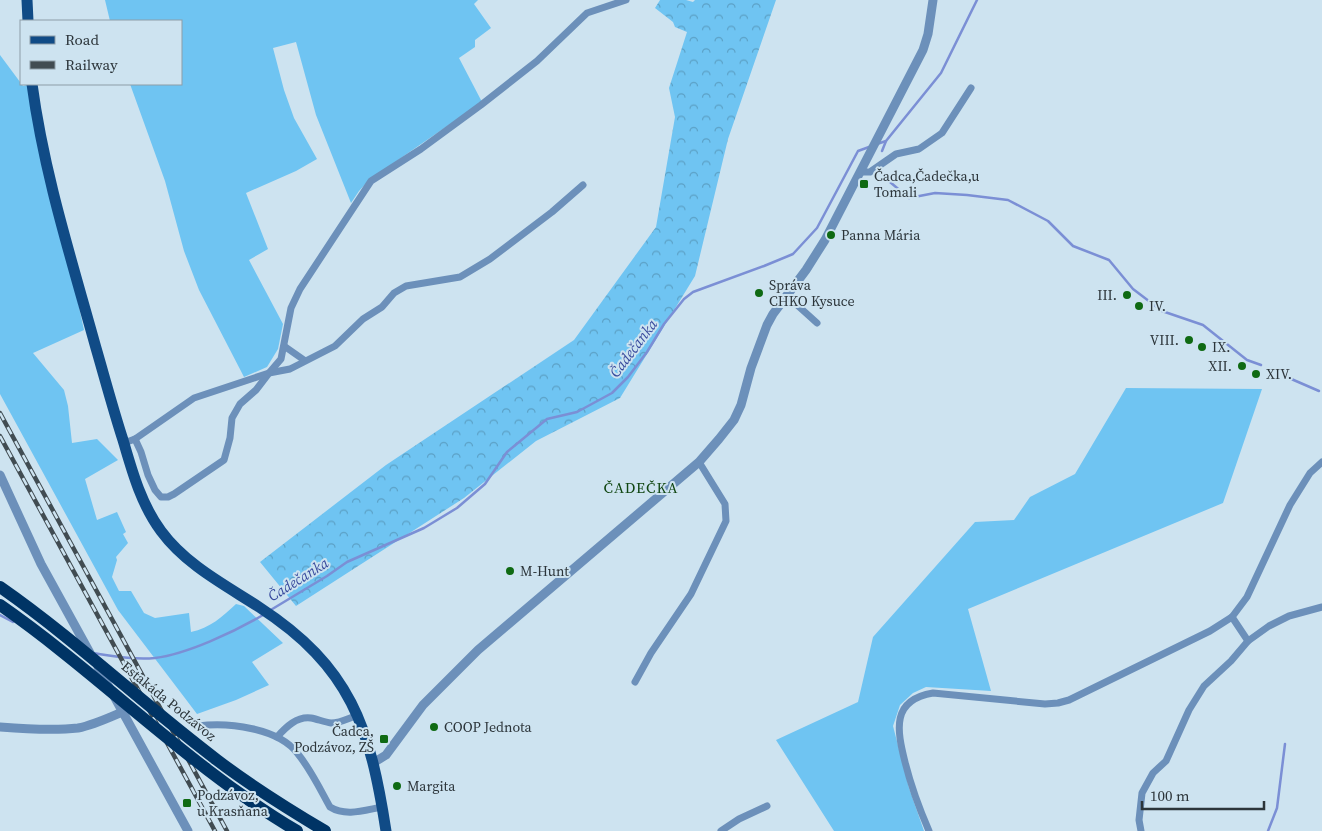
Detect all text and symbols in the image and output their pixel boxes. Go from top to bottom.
legend [20,20,182,85]
text: Road [65,29,99,50]
text: Railway [65,54,118,75]
place label: Čadca,Čadečka,u Tomali [874,166,980,202]
marker: Čadca,Čadečka,u Tomali [858,178,870,190]
place label: Panna Mária [841,225,921,245]
marker: Panna Mária [825,229,837,241]
place label: Správa CHKO Kysuce [769,275,855,311]
place label: III. [1097,285,1117,305]
marker: Správa CHKO Kysuce [753,287,765,299]
marker: III. [1121,289,1133,301]
place label: IV. [1149,296,1166,316]
marker: IV. [1133,300,1145,312]
water label: Čadečanka [604,314,662,381]
place label: VIII. [1150,330,1179,350]
marker: VIII. [1183,334,1195,346]
place label: IX. [1212,337,1230,357]
marker: IX. [1196,341,1208,353]
place label: XII. [1208,356,1232,376]
marker: XII. [1236,360,1248,372]
place label: XIV. [1266,364,1292,384]
marker: XIV. [1250,368,1262,380]
district label: ČADEČKA [603,477,679,498]
water label: Čadečanka [264,552,333,606]
place label: M-Hunt [520,561,569,581]
marker: M-Hunt [504,565,516,577]
street label: Estakáda Podzávoz [117,656,221,746]
place label: COOP Jednota [444,717,533,737]
place label: Čadca, Podzávoz, ZŠ [294,721,374,757]
marker: COOP Jednota [428,721,440,733]
marker: Čadca, Podzávoz, ZŠ [378,733,390,745]
place label: Margita [407,776,456,796]
scale bar [1142,778,1264,810]
marker: Margita [391,780,403,792]
place label: Podzávoz, u Krasňana [197,785,269,821]
text: 100 m [1150,785,1190,806]
marker: Podzávoz, u Krasňana [181,797,193,809]

